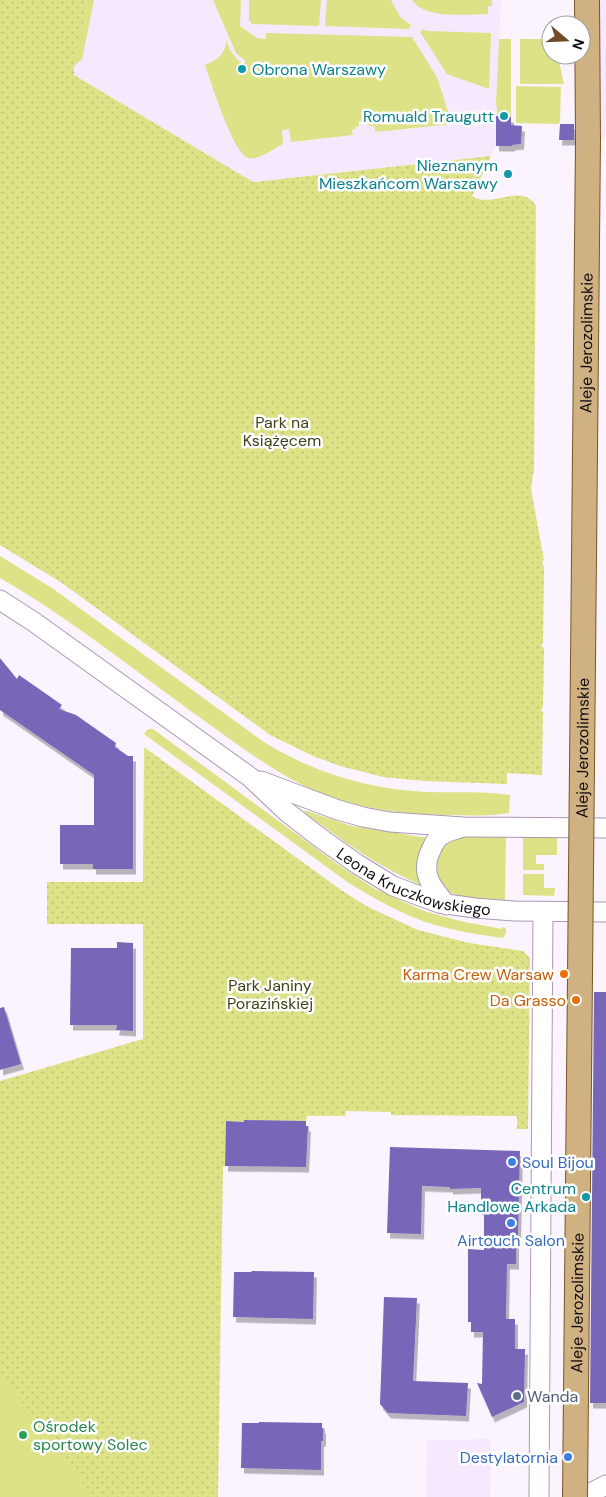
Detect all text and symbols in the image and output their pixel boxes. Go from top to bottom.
north arrow [541,15,591,65]
text: N [568,36,588,52]
place label: Obrona Warszawy [252,59,386,80]
marker: Obrona Warszawy [236,63,248,75]
place label: Romuald Traugutt [363,106,494,127]
marker: Romuald Traugutt [498,110,510,122]
place label: Nieznanym Mieszkańcom Warszawy [319,155,498,194]
marker: Nieznanym Mieszkańcom Warszawy [502,168,514,180]
street label: Aleje Jerozolimskie [575,273,597,413]
park label: Park na Książęcem [243,412,321,451]
street label: Aleje Jerozolimskie [571,678,593,818]
street label: Leona Kruczkowskiego [333,842,492,920]
place label: Karma Crew Warsaw [403,964,554,985]
marker: Karma Crew Warsaw [558,968,570,980]
park label: Park Janiny Porazińskiej [227,975,313,1014]
place label: Da Grasso [490,990,566,1011]
marker: Da Grasso [570,994,582,1006]
place label: Soul Bijou [522,1152,594,1173]
marker: Soul Bijou [506,1156,518,1168]
place label: Centrum Handlowe Arkada [447,1178,576,1217]
marker: Centrum Handlowe Arkada [580,1191,592,1203]
marker: Airtouch Salon [505,1217,517,1229]
place label: Airtouch Salon [457,1230,565,1251]
street label: Aleje Jerozolimskie [566,1233,588,1373]
place label: Wanda [527,1386,578,1407]
marker: Wanda [511,1390,523,1402]
place label: Ośrodek sportowy Solec [33,1416,148,1455]
marker: Ośrodek sportowy Solec [17,1429,29,1441]
place label: Destylatornia [460,1447,558,1468]
marker: Destylatornia [562,1451,574,1463]

